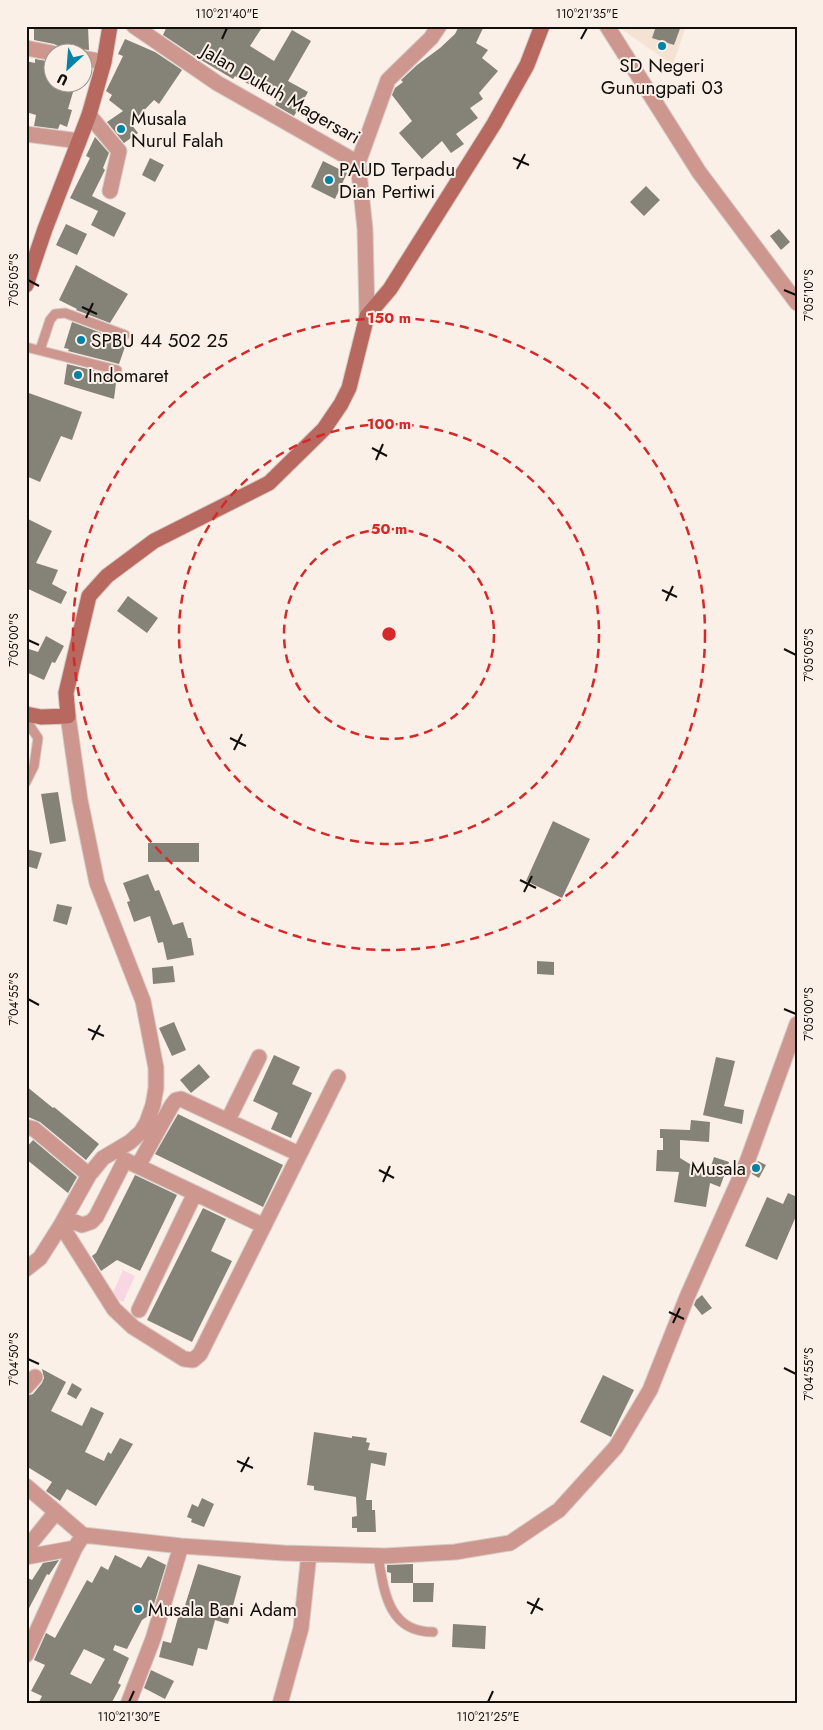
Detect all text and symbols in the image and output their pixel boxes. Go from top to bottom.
text: 110°21'40"E [195,5,259,23]
text: 110°21'35"E [556,5,618,23]
street label: Jalan Dukuh Magersari [194,36,365,151]
marker: SD Negeri Gunungpati 03 [656,40,668,52]
north arrow [42,42,92,92]
place label: SD Negeri Gunungpati 03 [601,52,723,101]
text: U [54,69,71,91]
place label: Musala Nurul Falah [131,105,224,154]
marker: Musala Nurul Falah [115,123,127,135]
place label: PAUD Terpadu Dian Pertiwi [339,156,455,205]
marker: PAUD Terpadu Dian Pertiwi [323,174,335,186]
text: 7°05'05"S [5,253,23,307]
text: 7°05'10"S [800,269,818,321]
text: 150 m [367,307,411,329]
place label: SPBU 44 502 25 [91,327,228,354]
marker: SPBU 44 502 25 [75,334,87,346]
place label: Indomaret [88,362,169,389]
marker: Indomaret [72,369,84,381]
text: 100 m [367,413,411,435]
text: 50 m [371,518,407,540]
text: 7°05'00"S [5,613,23,667]
centre of rings [380,625,398,643]
text: 7°05'05"S [800,628,818,682]
text: 7°04'55"S [5,972,23,1025]
text: 7°05'00"S [800,987,818,1041]
place label: Musala [690,1155,746,1182]
marker: Musala [750,1162,762,1174]
text: 7°04'50"S [5,1332,23,1386]
text: 7°04'55"S [800,1347,818,1400]
place label: Musala Bani Adam [148,1596,297,1623]
marker: Musala Bani Adam [132,1603,144,1615]
text: 110°21'30"E [98,1708,160,1726]
text: 110°21'25"E [457,1708,519,1726]

